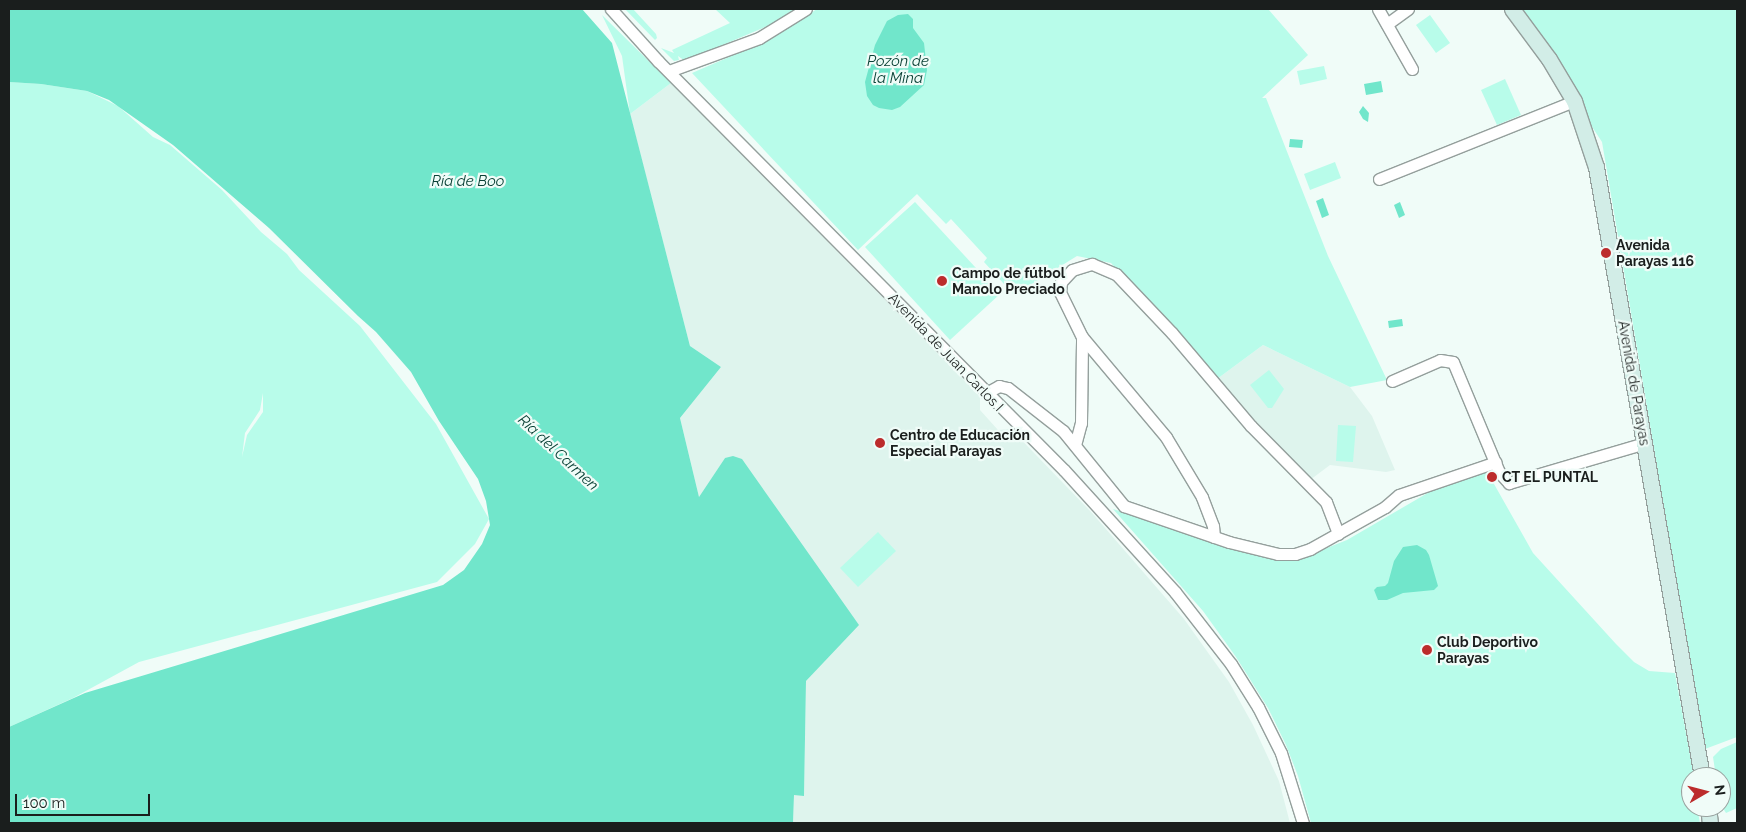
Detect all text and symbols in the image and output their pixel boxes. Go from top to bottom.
water label: Pozón de la Mina [867,52,929,87]
water label: Ría de Boo [432,173,504,191]
place label: Avenida Parayas 116 [1616,237,1694,270]
marker: Avenida Parayas 116 [1600,247,1612,259]
place label: Campo de fútbol Manolo Preciado [952,265,1065,298]
marker: Campo de fútbol Manolo Preciado [936,275,948,287]
street label: Avenida de Juan Carlos I [885,289,1007,415]
street label: Avenida de Parayas [1615,319,1653,447]
water label: Ría del Carmen [514,411,602,495]
place label: Centro de Educación Especial Parayas [890,427,1030,460]
marker: Centro de Educación Especial Parayas [874,437,886,449]
place label: CT EL PUNTAL [1502,469,1599,485]
marker: CT EL PUNTAL [1486,471,1498,483]
place label: Club Deportivo Parayas [1437,634,1538,666]
marker: Club Deportivo Parayas [1421,644,1433,656]
north arrow [1681,767,1731,817]
scale bar [18,784,152,816]
text: N [1711,784,1729,796]
text: 100 m [23,794,65,812]

